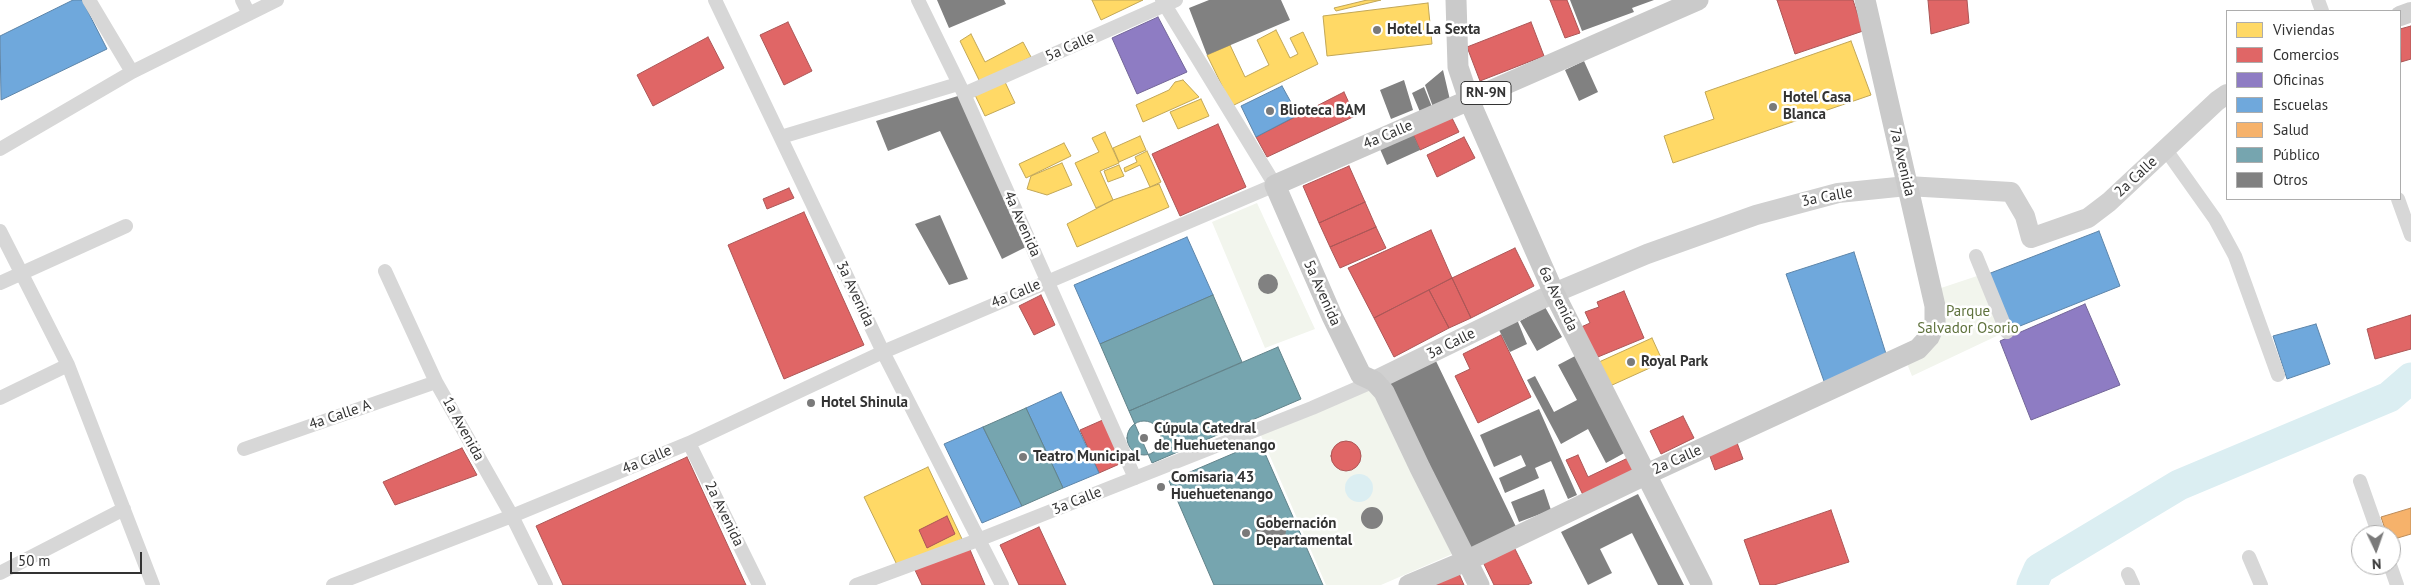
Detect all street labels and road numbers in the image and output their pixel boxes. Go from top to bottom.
street label: 5a Calle [1043,28,1097,66]
road number: RN-9N [1461,82,1511,105]
street label: 4a Calle [1361,117,1415,153]
street label: 7a Avenida [1885,126,1919,198]
street label: 2a Calle [2111,153,2161,201]
street label: 3a Calle [1800,183,1854,211]
street label: 4a Avenida [999,188,1045,260]
street label: 5a Avenida [1299,257,1345,329]
street label: 3a Avenida [832,258,878,330]
street label: 6a Avenida [1535,263,1581,335]
street label: 4a Calle [989,276,1043,312]
street label: 3a Calle [1424,325,1478,363]
street label: 1a Avenida [438,394,488,464]
street label: 4a Calle A [307,396,373,434]
street label: 2a Calle [1650,441,1704,479]
street label: 4a Calle [620,442,674,478]
street label: 2a Avenida [701,478,747,550]
street label: 3a Calle [1050,483,1104,519]

